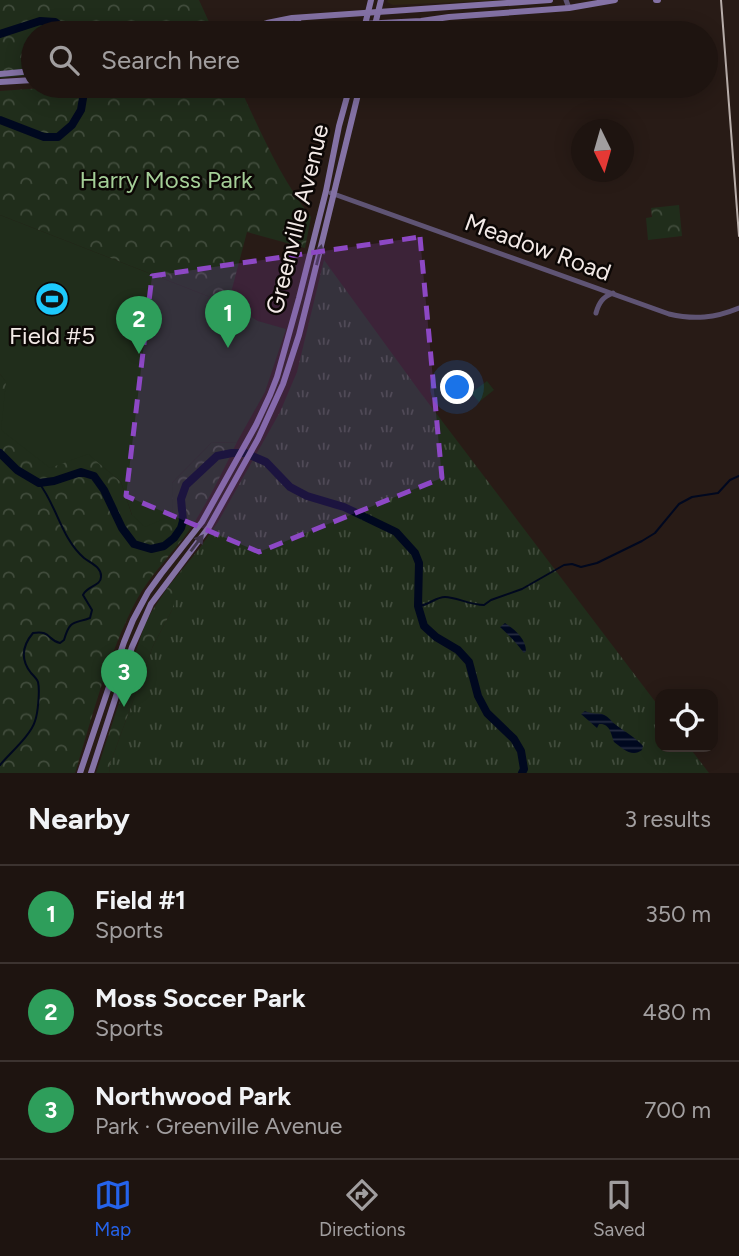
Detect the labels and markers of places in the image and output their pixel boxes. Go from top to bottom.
sports icon: Field #5 [33,280,71,318]
pin: 1 [205,290,251,348]
pin: 2 [116,296,162,354]
place label: Field #5 [9,321,95,350]
pin: 3 [101,649,147,707]

